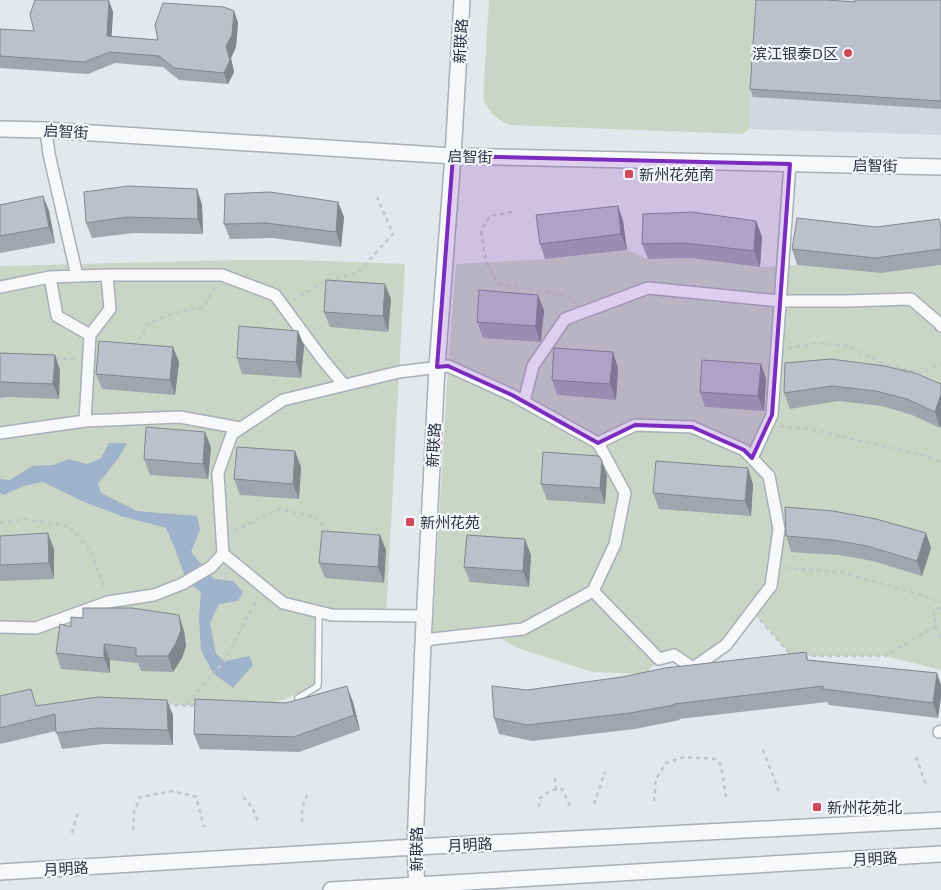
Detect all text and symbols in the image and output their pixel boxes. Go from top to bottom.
street label: 新联路 [449,18,471,64]
place label: 滨江银泰D区 [752,43,838,63]
marker: 滨江银泰D区 [842,47,854,59]
street label: 启智街 [43,120,89,142]
street label: 启智街 [447,145,493,167]
street label: 启智街 [852,155,898,175]
place label: 新州花苑南 [639,164,714,184]
marker: 新州花苑南 [623,168,635,180]
street label: 新联路 [422,422,444,468]
place label: 新州花苑 [420,512,480,532]
marker: 新州花苑 [404,516,416,528]
place label: 新州花苑北 [827,797,902,817]
marker: 新州花苑北 [811,801,823,813]
street label: 新联路 [406,826,426,872]
street label: 月明路 [447,833,493,855]
street label: 月明路 [852,847,898,869]
street label: 月明路 [43,857,89,879]

